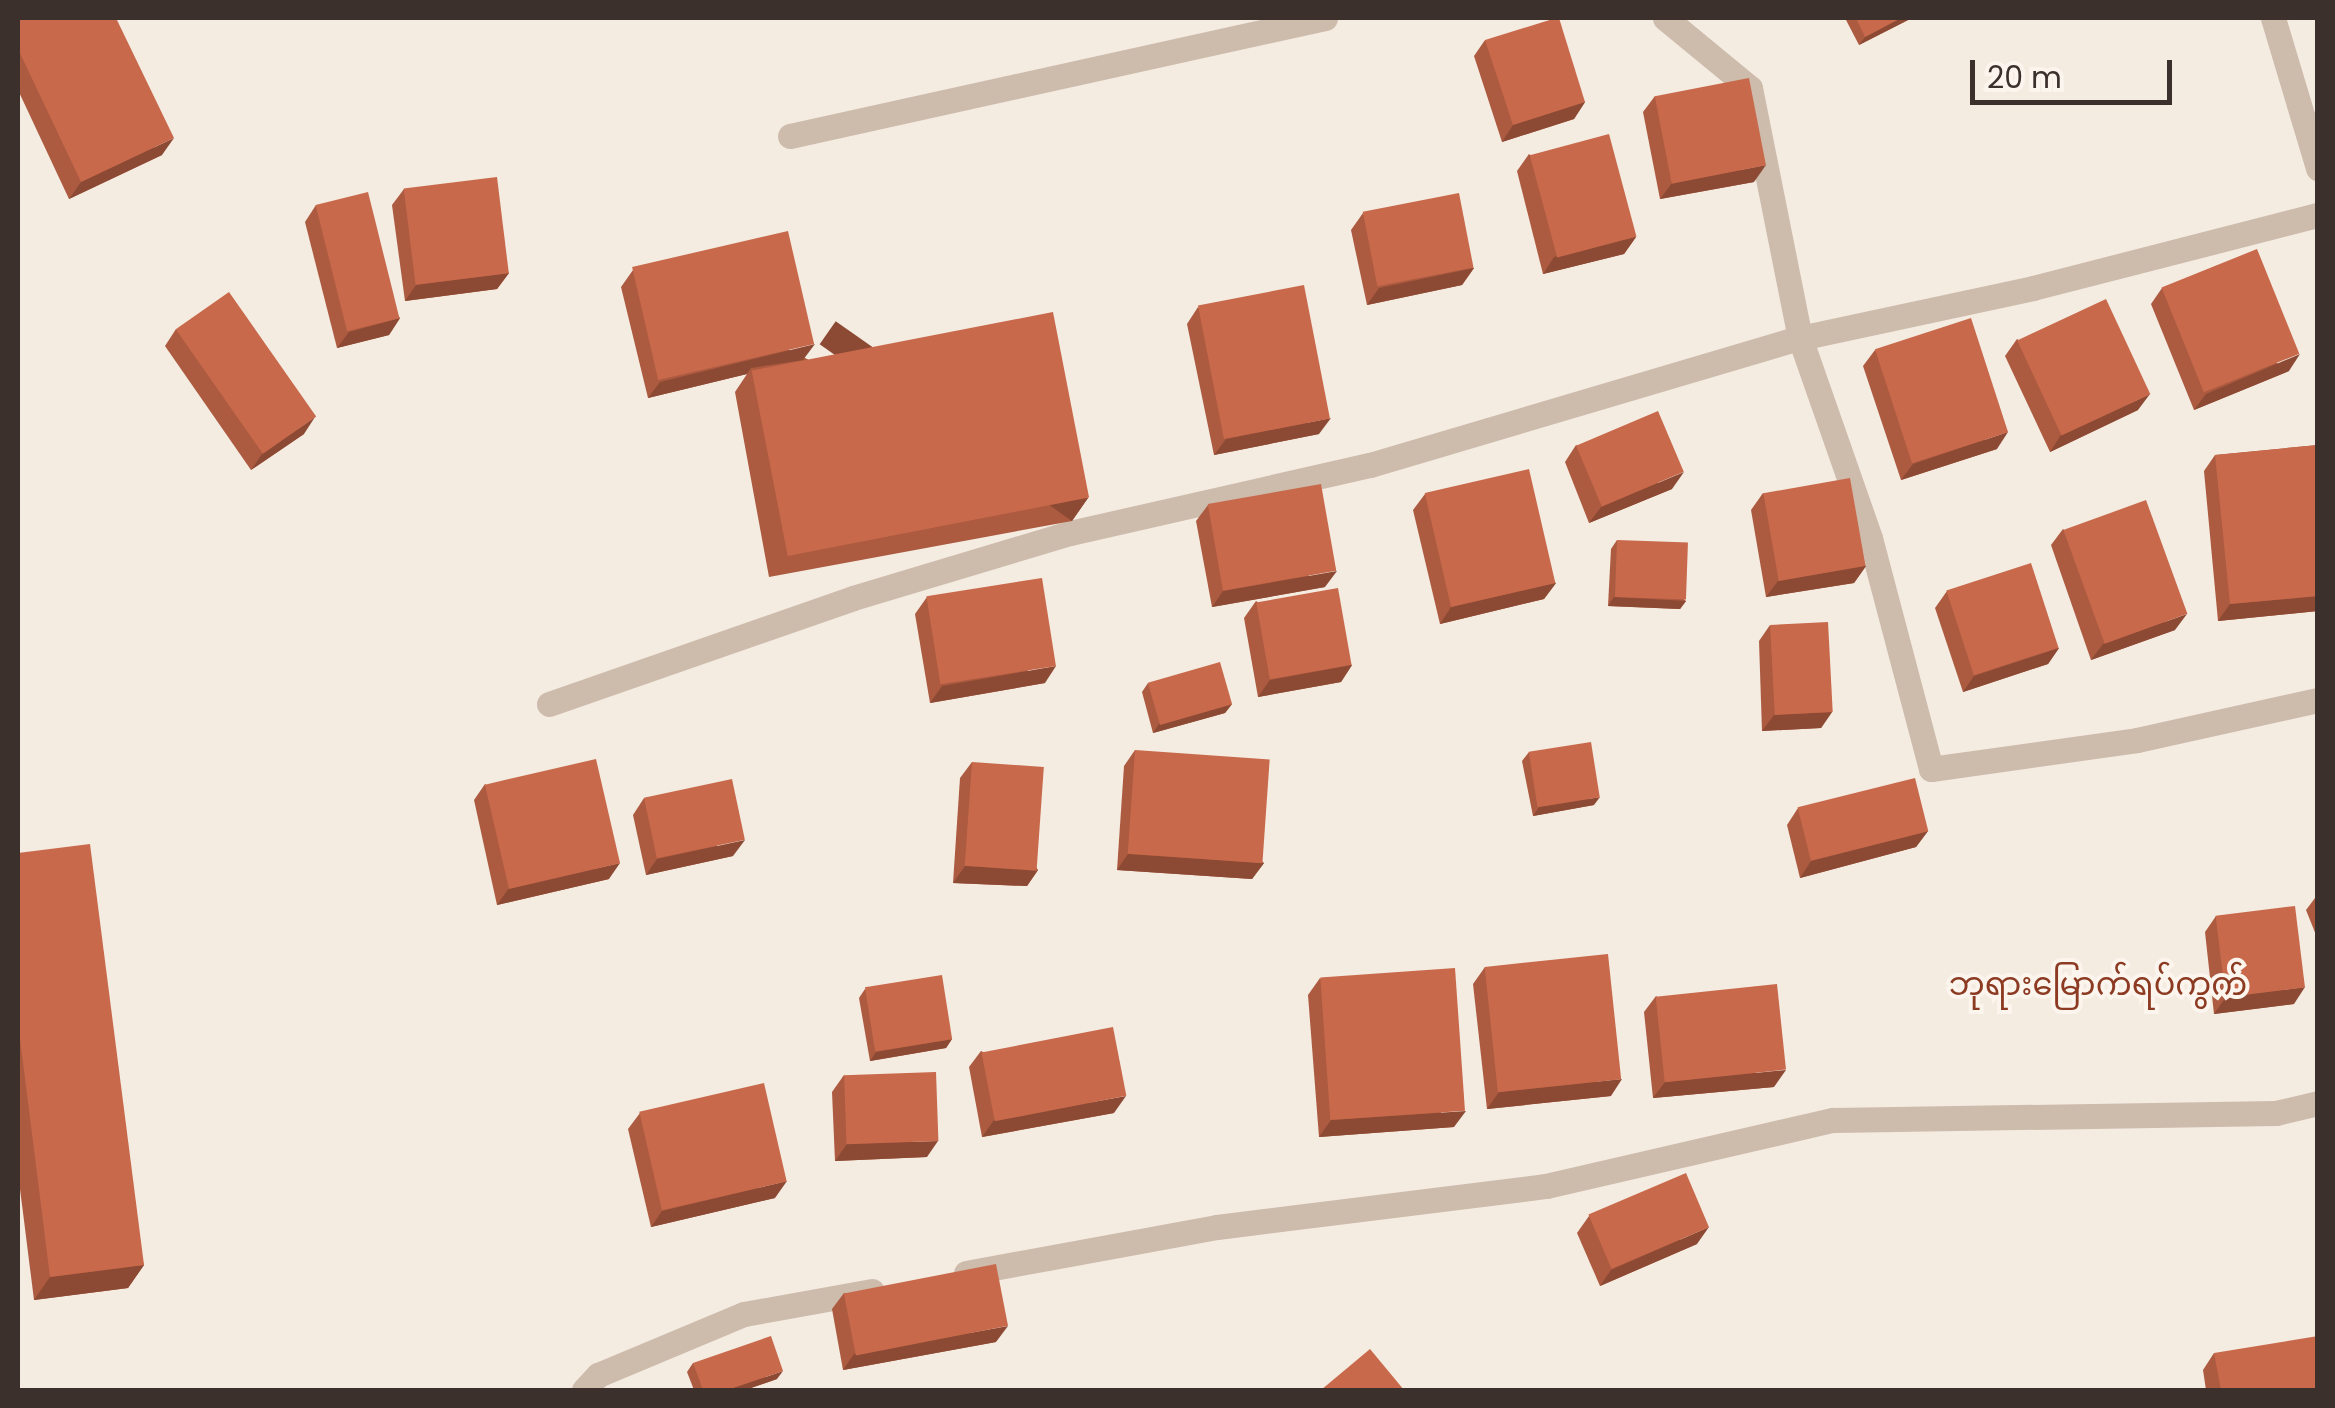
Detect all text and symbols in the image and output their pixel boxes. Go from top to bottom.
scale bar [1975,40,2178,102]
text: 20 m [1987,56,2062,99]
district label: ဘုရားမြောက်ရပ်ကွက် [1949,965,2247,1003]

